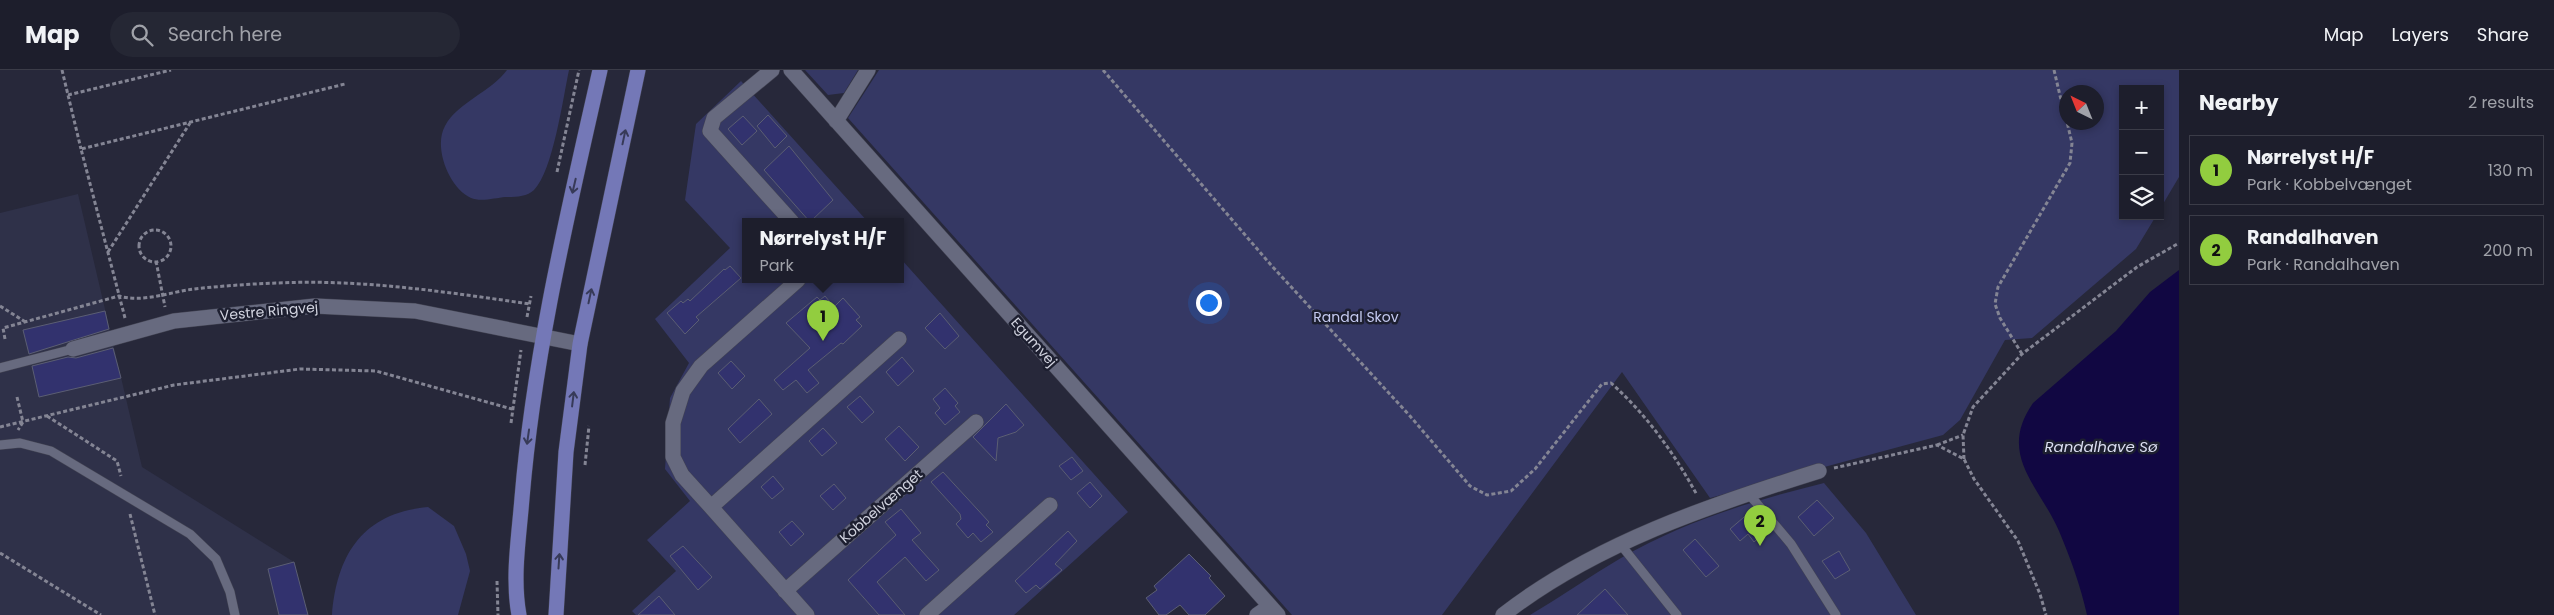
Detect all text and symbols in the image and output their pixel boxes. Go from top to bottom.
search box [110,12,460,57]
text: Map [25,18,80,51]
icon: search [128,21,156,49]
text: Search here [168,21,282,48]
text: Map [2324,22,2364,47]
text: Layers [2392,22,2449,47]
text: Share [2477,22,2529,47]
north arrow [2059,85,2104,130]
map controls [2119,85,2164,220]
button: + [2119,85,2164,130]
text: Nearby [2199,88,2279,117]
text: 2 results [2468,91,2534,114]
one-way arrow [620,129,629,145]
button: − [2119,130,2164,175]
text: Nørrelyst H/F [2247,144,2374,171]
text: 1 [2213,159,2219,182]
text: 130 m [2488,159,2533,182]
text: Park · Kobbelvænget [2247,173,2412,196]
button: layers [2119,175,2164,220]
one-way arrow [569,177,578,193]
popup [742,218,904,283]
text: Randalhaven [2247,224,2379,251]
text: Nørrelyst H/F [759,225,887,252]
text: 2 [2211,239,2221,262]
text: 200 m [2483,239,2533,262]
text: Park · Randalhaven [2247,253,2400,276]
text: Park [759,254,794,277]
one-way arrow [586,288,596,304]
your location [1196,290,1222,316]
street label: Vestre Ringvej [219,297,319,325]
pin: 1 [807,300,839,341]
park label: Randal Skov [1313,307,1399,327]
street label: Egumvej [1006,313,1062,371]
one-way arrow [568,392,578,408]
one-way arrow [523,429,533,445]
water label: Randalhave Sø [2044,436,2158,457]
street label: Kobbelvænget [835,464,927,548]
pin: 2 [1744,505,1776,546]
one-way arrow [555,553,564,569]

